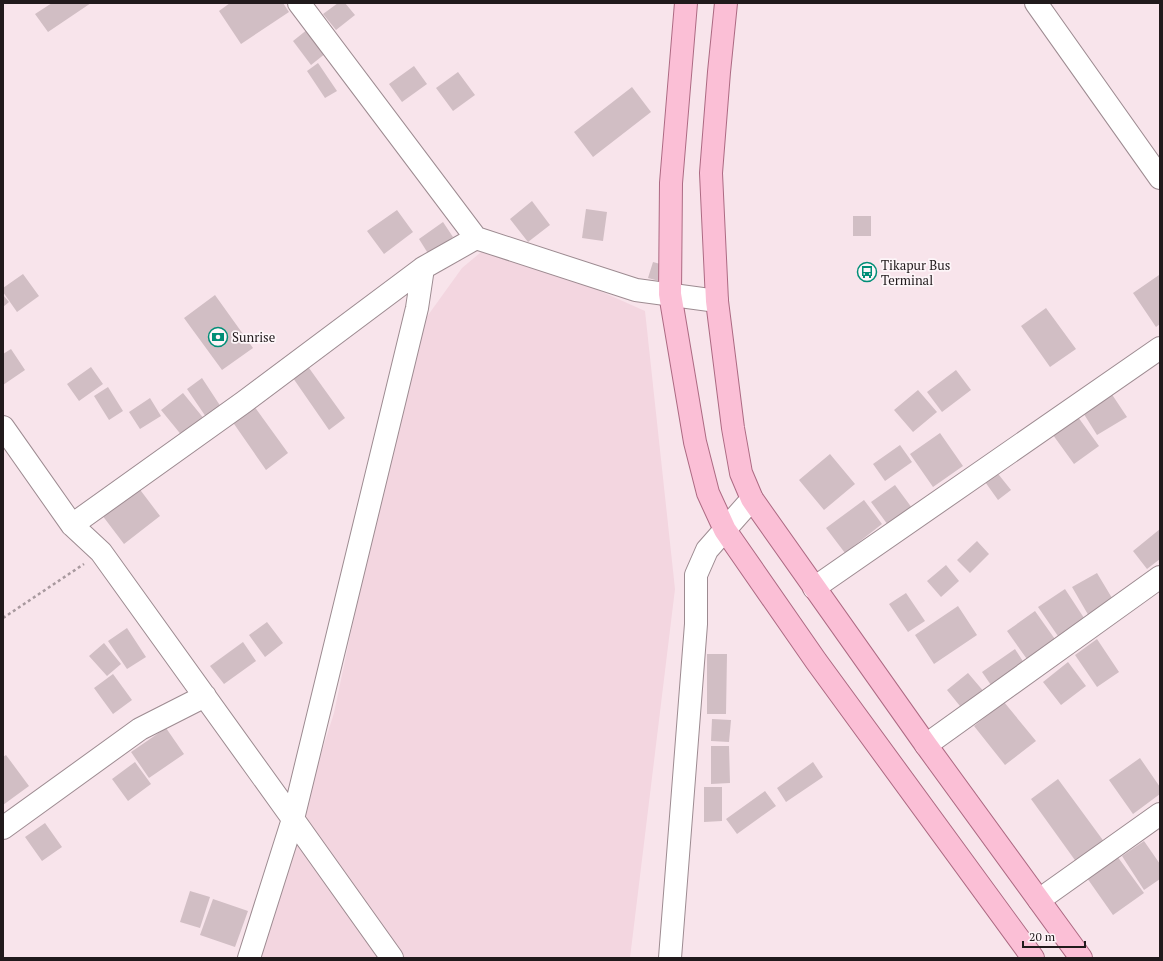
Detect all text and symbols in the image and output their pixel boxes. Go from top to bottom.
place label: Tikapur Bus Terminal [881,256,950,289]
bus stop icon: Tikapur Bus Terminal [856,261,878,283]
bank icon: Sunrise [207,326,229,348]
place label: Sunrise [232,328,275,346]
scale bar [1023,923,1085,949]
text: 20 m [1029,929,1056,944]

